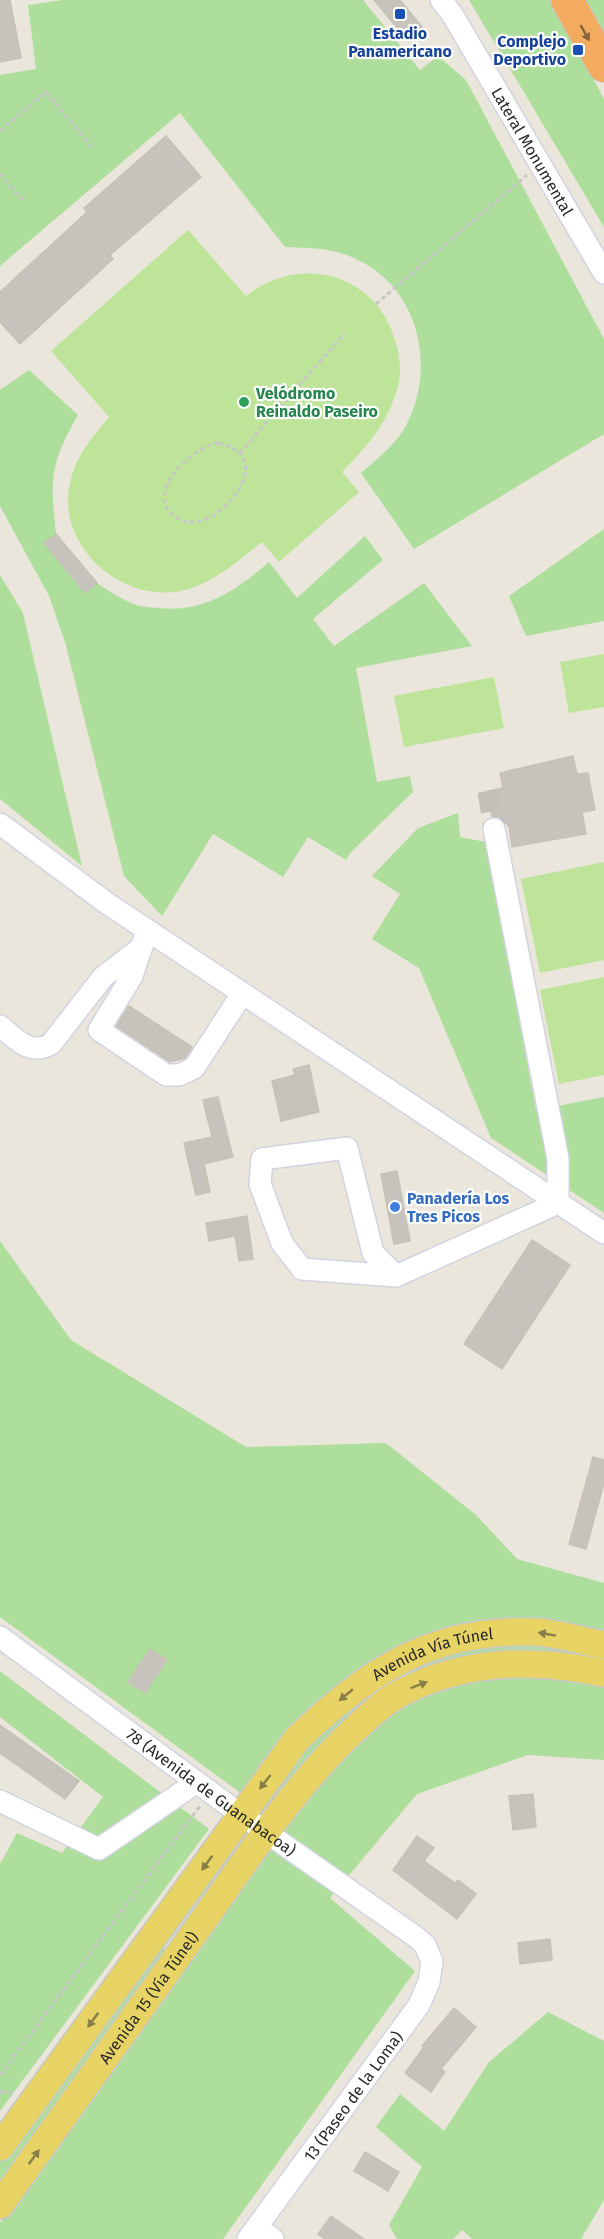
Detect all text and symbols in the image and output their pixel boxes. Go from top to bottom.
marker: Estadio Panamericano [393,7,407,21]
place label: Estadio Panamericano [348,24,452,61]
one-way arrow [580,25,591,41]
place label: Complejo Deportivo [493,32,566,69]
marker: Complejo Deportivo [571,43,585,57]
street label: Lateral Monumental [487,84,577,219]
place label: Velódromo Reinaldo Paseiro [255,384,378,421]
marker: Velódromo Reinaldo Paseiro [237,395,251,409]
place label: Panadería Los Tres Picos [407,1189,510,1226]
marker: Panadería Los Tres Picos [388,1200,402,1214]
street label: Avenida Vía Túnel [369,1624,494,1685]
one-way arrow [537,1629,556,1638]
one-way arrow [411,1680,429,1690]
one-way arrow [339,1688,354,1701]
street label: 78 (Avenida de Guanabacoa) [123,1725,299,1860]
one-way arrow [259,1774,272,1790]
one-way arrow [202,1855,214,1870]
street label: Avenida 15 (Vía Túnel) [95,1928,202,2068]
one-way arrow [87,2013,99,2028]
street label: 13 (Paseo de la Loma) [300,2028,407,2165]
one-way arrow [28,2150,40,2166]

